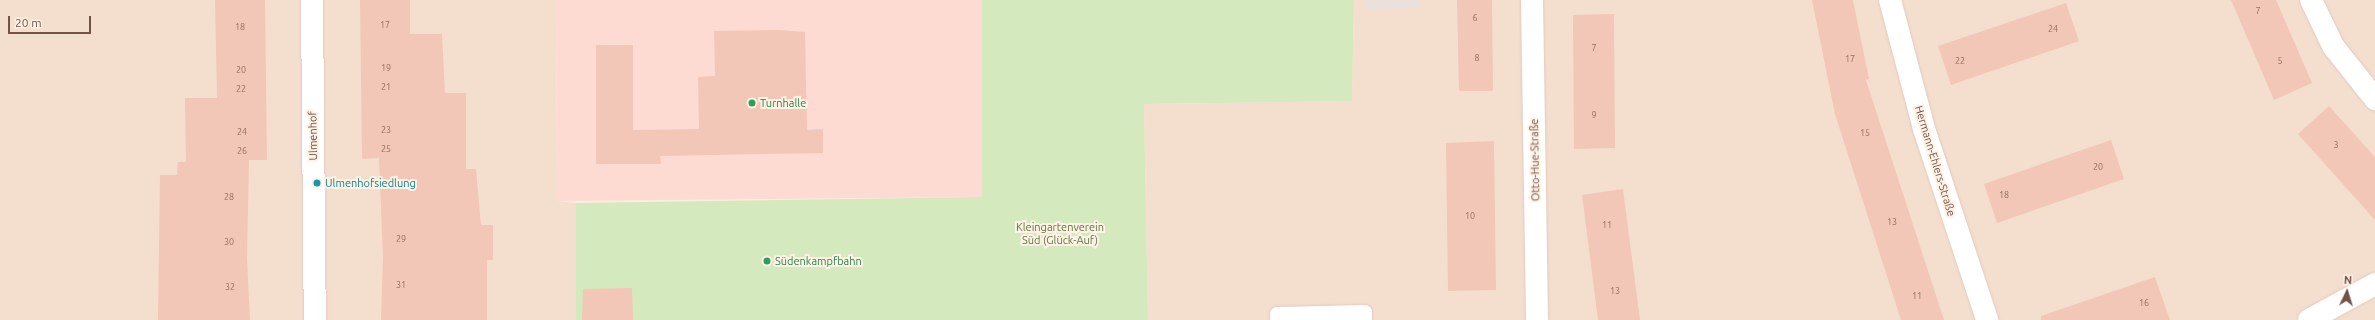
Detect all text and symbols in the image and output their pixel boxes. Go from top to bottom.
house number: 7 [2255,6,2261,16]
scale bar [10,8,93,34]
house number: 6 [1472,13,1478,23]
text: 20 m [15,16,42,29]
house number: 17 [380,20,390,30]
house number: 18 [235,22,245,32]
house number: 24 [2048,24,2058,34]
house number: 7 [1591,43,1597,53]
house number: 8 [1474,53,1480,63]
house number: 17 [1845,54,1855,64]
house number: 22 [1955,56,1965,66]
house number: 5 [2277,56,2283,66]
house number: 19 [381,63,391,73]
house number: 20 [236,65,246,75]
house number: 21 [381,82,391,92]
house number: 22 [236,84,246,94]
place label: Turnhalle [760,96,806,110]
marker: Turnhalle [747,98,757,108]
street label: Hermann-Ehlers-Straße [1912,104,1958,218]
house number: 9 [1591,110,1597,120]
street label: Ulmenhof [306,111,320,161]
street label: Otto-Hue-Straße [1528,119,1542,201]
house number: 23 [381,125,391,135]
house number: 24 [237,127,247,137]
house number: 15 [1860,128,1870,138]
house number: 3 [2333,140,2339,150]
house number: 25 [381,144,391,154]
house number: 26 [237,146,247,156]
house number: 20 [2093,162,2103,172]
place label: Ulmenhofsiedlung [325,176,416,190]
marker: Ulmenhofsiedlung [312,178,322,188]
house number: 18 [1999,190,2009,200]
house number: 28 [224,192,234,202]
house number: 10 [1465,211,1475,221]
house number: 13 [1887,217,1897,227]
house number: 11 [1602,220,1612,230]
park label: Kleingartenverein Süd (Glück-Auf) [1016,221,1104,247]
house number: 29 [396,234,406,244]
house number: 30 [224,237,234,247]
place label: Südenkampfbahn [775,254,862,268]
marker: Südenkampfbahn [762,256,772,266]
north arrow [2327,272,2367,312]
text: N [2343,274,2352,286]
house number: 31 [396,280,406,290]
house number: 32 [225,282,235,292]
house number: 13 [1610,286,1620,296]
house number: 11 [1912,291,1922,301]
house number: 16 [2139,298,2149,308]

